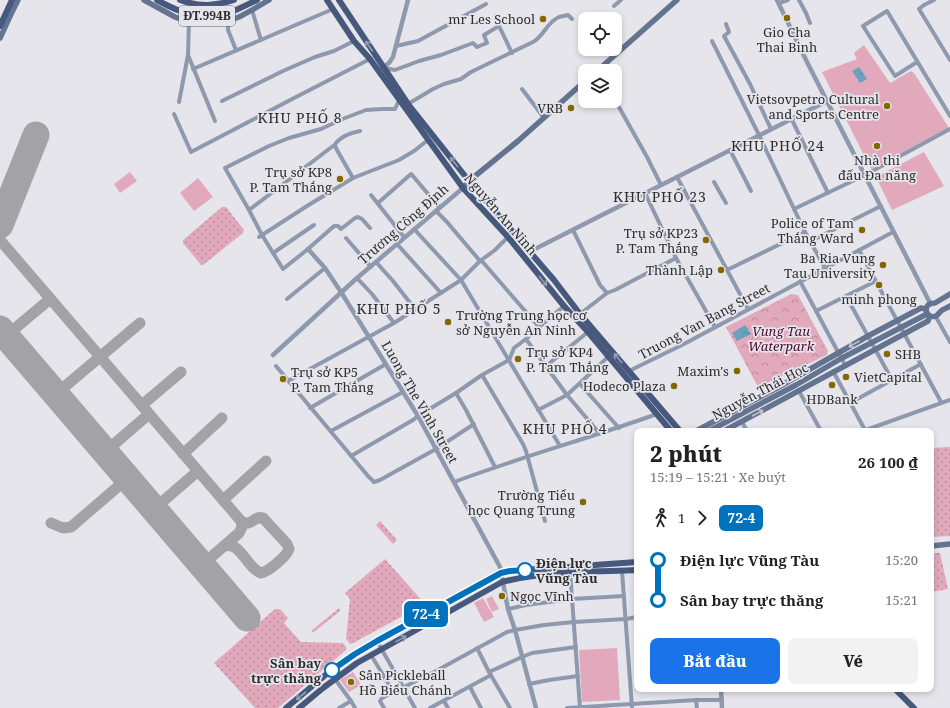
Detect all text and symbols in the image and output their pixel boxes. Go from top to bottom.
road number: ĐT.994B [179,6,235,26]
place label: mr Les School [448,10,535,28]
map controls [578,12,622,108]
button: locate [578,12,622,56]
marker: Gio Cha Thai Binh [782,13,792,23]
marker: mr Les School [538,14,548,24]
place label: Gio Cha Thai Binh [757,23,817,56]
one-way arrow [365,41,373,52]
button: layers [578,64,622,108]
place label: Vietsovpetro Cultural and Sports Centre [747,90,879,123]
place label: VRB [537,99,563,117]
marker: Vietsovpetro Cultural and Sports Centre [882,101,892,111]
marker: VRB [566,103,576,113]
district label: KHU PHỐ 8 [258,108,343,127]
district label: KHU PHỐ 24 [731,136,825,155]
marker: Nhà thi đấu Đa năng [872,141,882,151]
place label: Nhà thi đấu Đa năng [838,151,916,184]
one-way arrow [449,157,458,168]
place label: Trụ sở KP8 P. Tam Thắng [250,163,332,196]
street label: Nguyễn An Ninh [460,169,542,259]
marker: Trụ sở KP8 P. Tam Thắng [335,174,345,184]
street label: Trương Công Định [354,180,452,268]
district label: KHU PHỐ 23 [613,187,707,206]
place label: Police of Tam Thắng Ward [771,214,854,247]
place label: Trụ sở KP23 P. Tam Thắng [616,224,698,257]
marker: Police of Tam Thắng Ward [857,225,867,235]
marker: Trụ sở KP23 P. Tam Thắng [701,235,711,245]
place label: Ba Ria Vung Tau University [784,249,876,282]
marker: Ba Ria Vung Tau University [878,260,888,270]
place label: Thành Lập [646,261,713,279]
marker: Thành Lập [716,265,726,275]
one-way arrow [539,275,548,286]
street label: Truong Van Bang Street [635,278,773,363]
marker: minh phong [874,280,884,290]
place label: minh phong [841,290,917,308]
district label: KHU PHỐ 5 [357,299,442,318]
place label: Trường Trung học cơ sở Nguyễn An Ninh [456,306,588,339]
marker: Trường Trung học cơ sở Nguyễn An Ninh [443,317,453,327]
park label: Vung Tau Waterpark [748,322,815,355]
street label: Luong The Vinh Street [378,338,463,467]
one-way arrow [848,341,860,349]
place label: Trụ sở KP4 P. Tam Thắng [526,343,608,376]
place label: SHB [895,345,921,363]
marker: SHB [882,349,892,359]
one-way arrow [614,353,623,364]
marker: Trụ sở KP4 P. Tam Thắng [513,354,523,364]
street label: Nguyễn Thái Học [709,358,811,424]
place label: Maxim's [677,362,729,380]
place label: Trụ sở KP5 P. Tam Thắng [291,363,373,396]
marker: Maxim's [732,366,742,376]
place label: VietCapital [854,368,922,386]
marker: VietCapital [841,372,851,382]
marker: Trụ sở KP5 P. Tam Thắng [278,374,288,384]
place label: Hodeco Plaza [583,377,666,395]
marker: HDBank [827,380,837,390]
marker: Hodeco Plaza [669,381,679,391]
place label: HDBank [806,390,858,408]
one-way arrow [752,408,764,416]
district label: KHU PHỐ 4 [523,419,608,438]
text: 2 phút [650,438,722,468]
text: 26 100 ₫ [858,452,918,472]
text: 15:19 – 15:21 · Xe buýt [650,468,786,486]
place label: Trường Tiểu học Quang Trung [468,486,575,519]
marker: Trường Tiểu học Quang Trung [578,497,588,507]
icon: walk [650,507,672,529]
icon: forward [691,507,713,529]
text: 72-4 [727,508,755,527]
text: 1 [678,509,685,527]
text: Điện lực Vũng Tàu [680,550,819,570]
text: 15:20 [885,551,918,569]
place label: Điện lực Vũng Tàu [536,554,598,587]
marker: Điện lực Vũng Tàu [517,562,533,578]
place label: Ngọc Vĩnh [510,587,574,605]
text: Sân bay trực thăng [680,590,824,610]
marker: Ngọc Vĩnh [497,591,507,601]
text: 15:21 [885,591,918,609]
line badge: 72-4 [398,601,454,627]
text: 72-4 [412,604,440,623]
one-way arrow [394,634,406,642]
button: Bắt đầu [650,638,780,684]
button: Vé [788,638,918,684]
place label: Sân bay trực thăng [251,654,322,687]
marker: Sân bay trực thăng [324,662,340,678]
place label: Sân Pickleball Hồ Biểu Chánh [359,666,452,699]
marker: Sân Pickleball Hồ Biểu Chánh [346,677,356,687]
one-way arrow [296,691,306,700]

